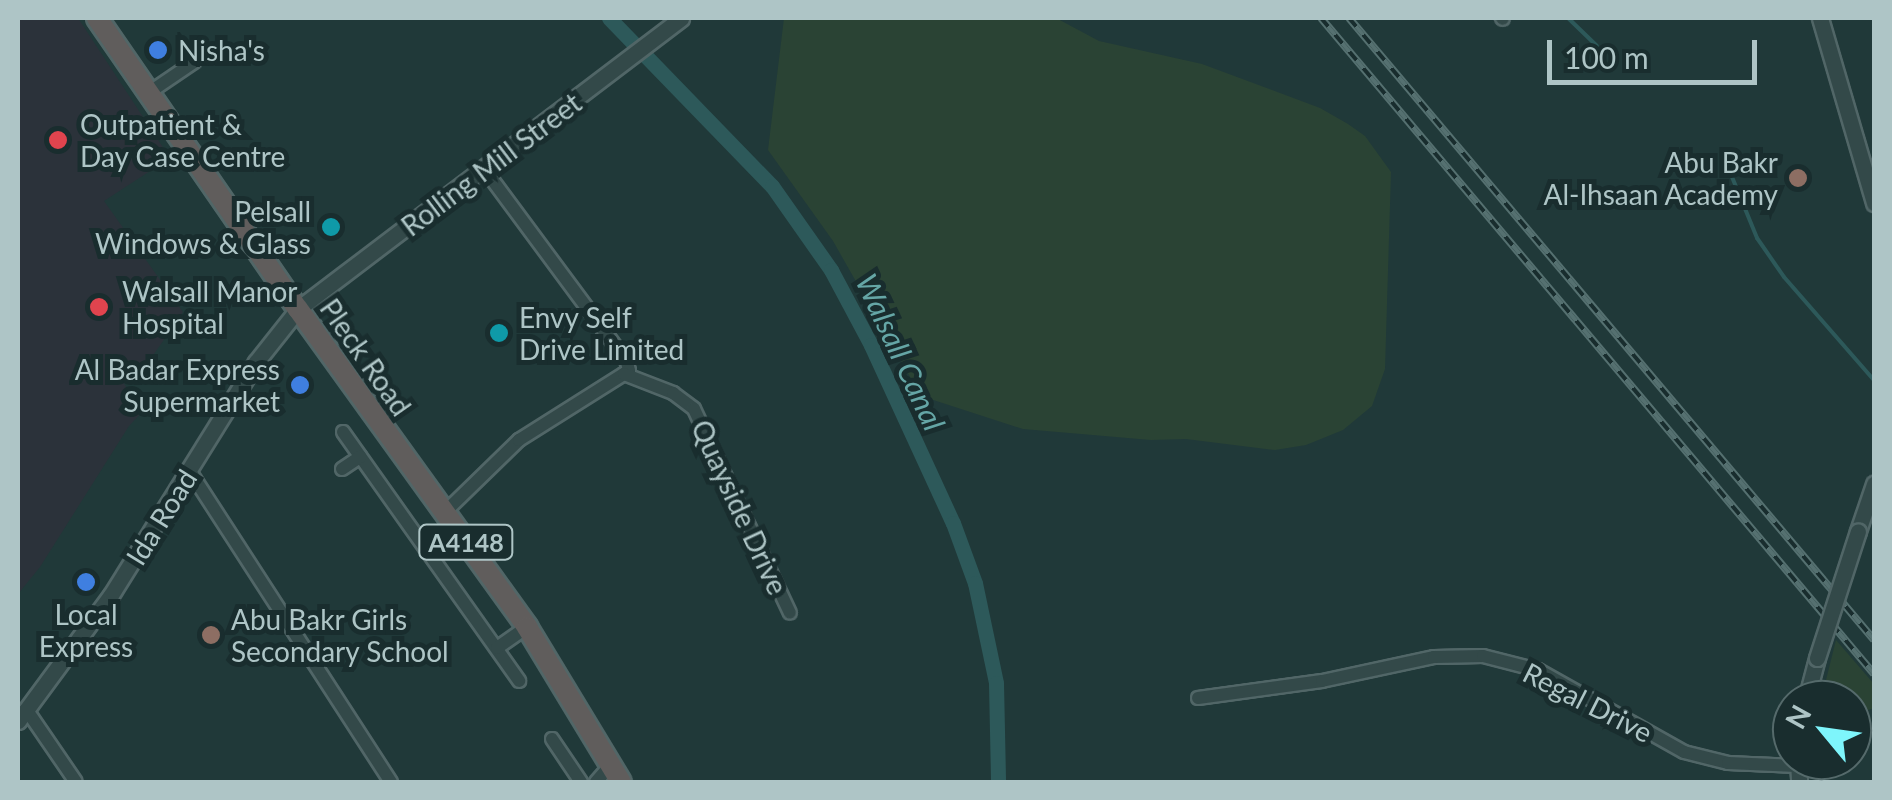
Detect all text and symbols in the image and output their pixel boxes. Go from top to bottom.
scale bar [1552,20,1762,82]
place label: Nisha's [178,33,265,67]
marker: Nisha's [147,39,169,61]
text: 100 m [1564,39,1649,75]
street label: Rolling Mill Street [394,85,588,243]
place label: Outpatient & Day Case Centre [80,107,286,173]
marker: Outpatient & Day Case Centre [45,127,71,153]
place label: Abu Bakr Al-Ihsaan Academy [1543,145,1778,211]
marker: Abu Bakr Al-Ihsaan Academy [1787,167,1809,189]
place label: Pelsall Windows & Glass [95,194,311,260]
marker: Pelsall Windows & Glass [320,216,342,238]
water label: Walsall Canal [849,268,953,436]
place label: Walsall Manor Hospital [122,274,298,340]
street label: Pleck Road [314,292,418,422]
marker: Walsall Manor Hospital [86,294,112,320]
place label: Envy Self Drive Limited [519,300,684,366]
marker: Envy Self Drive Limited [488,322,510,344]
place label: Al Badar Express Supermarket [74,352,280,418]
marker: Al Badar Express Supermarket [289,374,311,396]
street label: Quayside Drive [685,414,795,600]
street label: Ida Road [119,463,203,571]
road number: A4148 [416,522,516,562]
marker: Local Express [75,571,97,593]
place label: Local Express [39,597,133,663]
place label: Abu Bakr Girls Secondary School [231,602,449,668]
marker: Abu Bakr Girls Secondary School [200,624,222,646]
street label: Regal Drive [1518,655,1658,749]
north arrow [1772,680,1872,780]
text: N [1777,699,1818,734]

